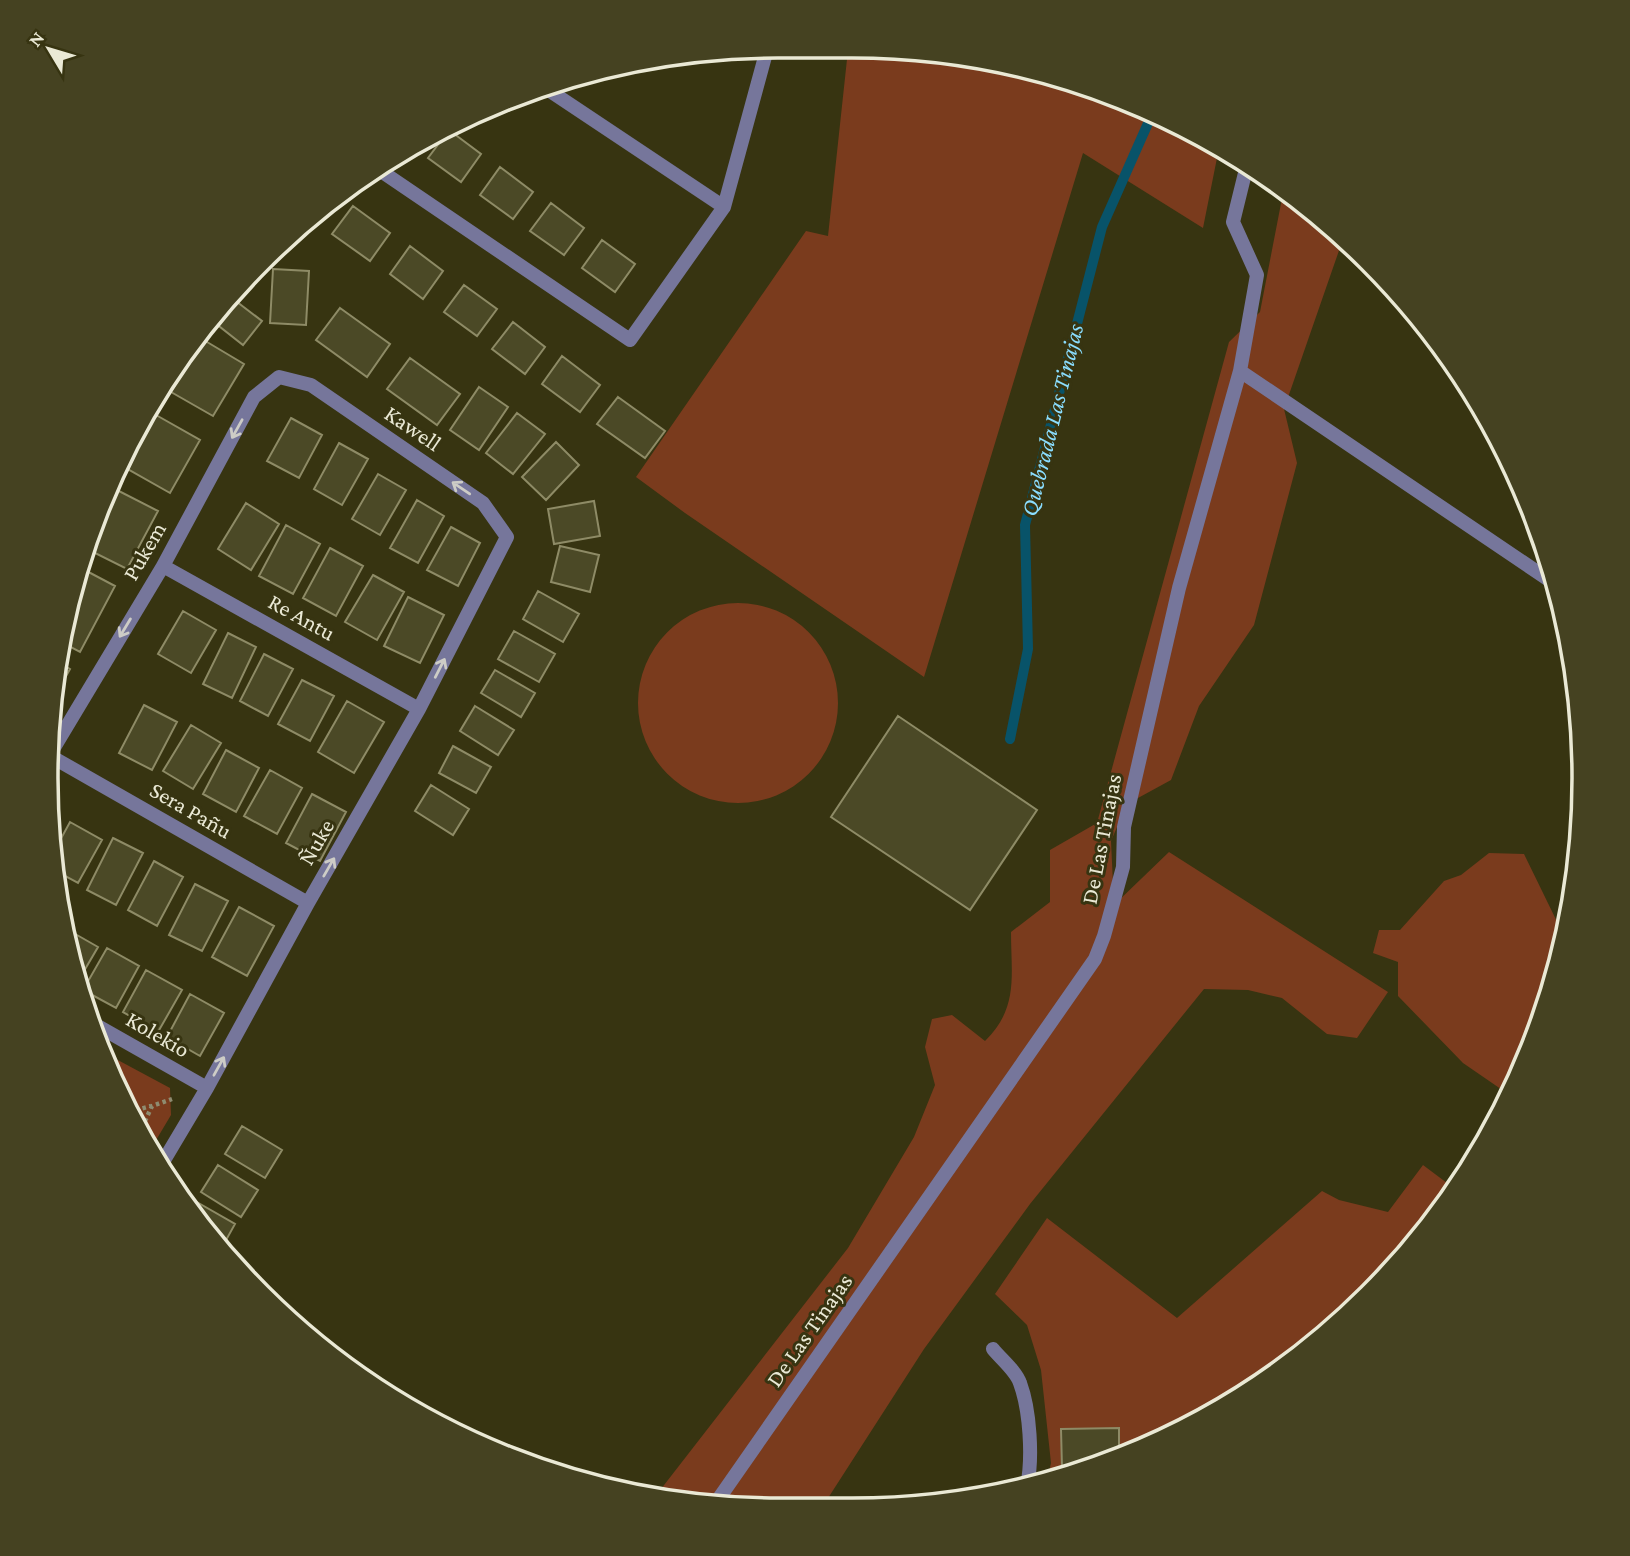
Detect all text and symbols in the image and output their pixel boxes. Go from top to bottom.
north arrow [14,14,84,84]
text: N [24,27,48,50]
water label: Quebrada Las Tinajas [1015,321,1090,519]
street label: Kawell [380,400,446,456]
one-way arrow [230,419,244,439]
one-way arrow [452,481,471,495]
street label: Pukem [117,517,171,585]
street label: Re Antu [264,588,340,646]
one-way arrow [118,617,132,637]
one-way arrow [433,658,447,679]
street label: De Las Tinajas [1076,772,1126,906]
street label: Sera Pañu [146,776,236,844]
street label: Ñuke [293,815,339,869]
one-way arrow [322,857,336,877]
street label: Kolekio [122,1006,194,1062]
one-way arrow [213,1056,226,1077]
street label: De Las Tinajas [760,1268,858,1392]

